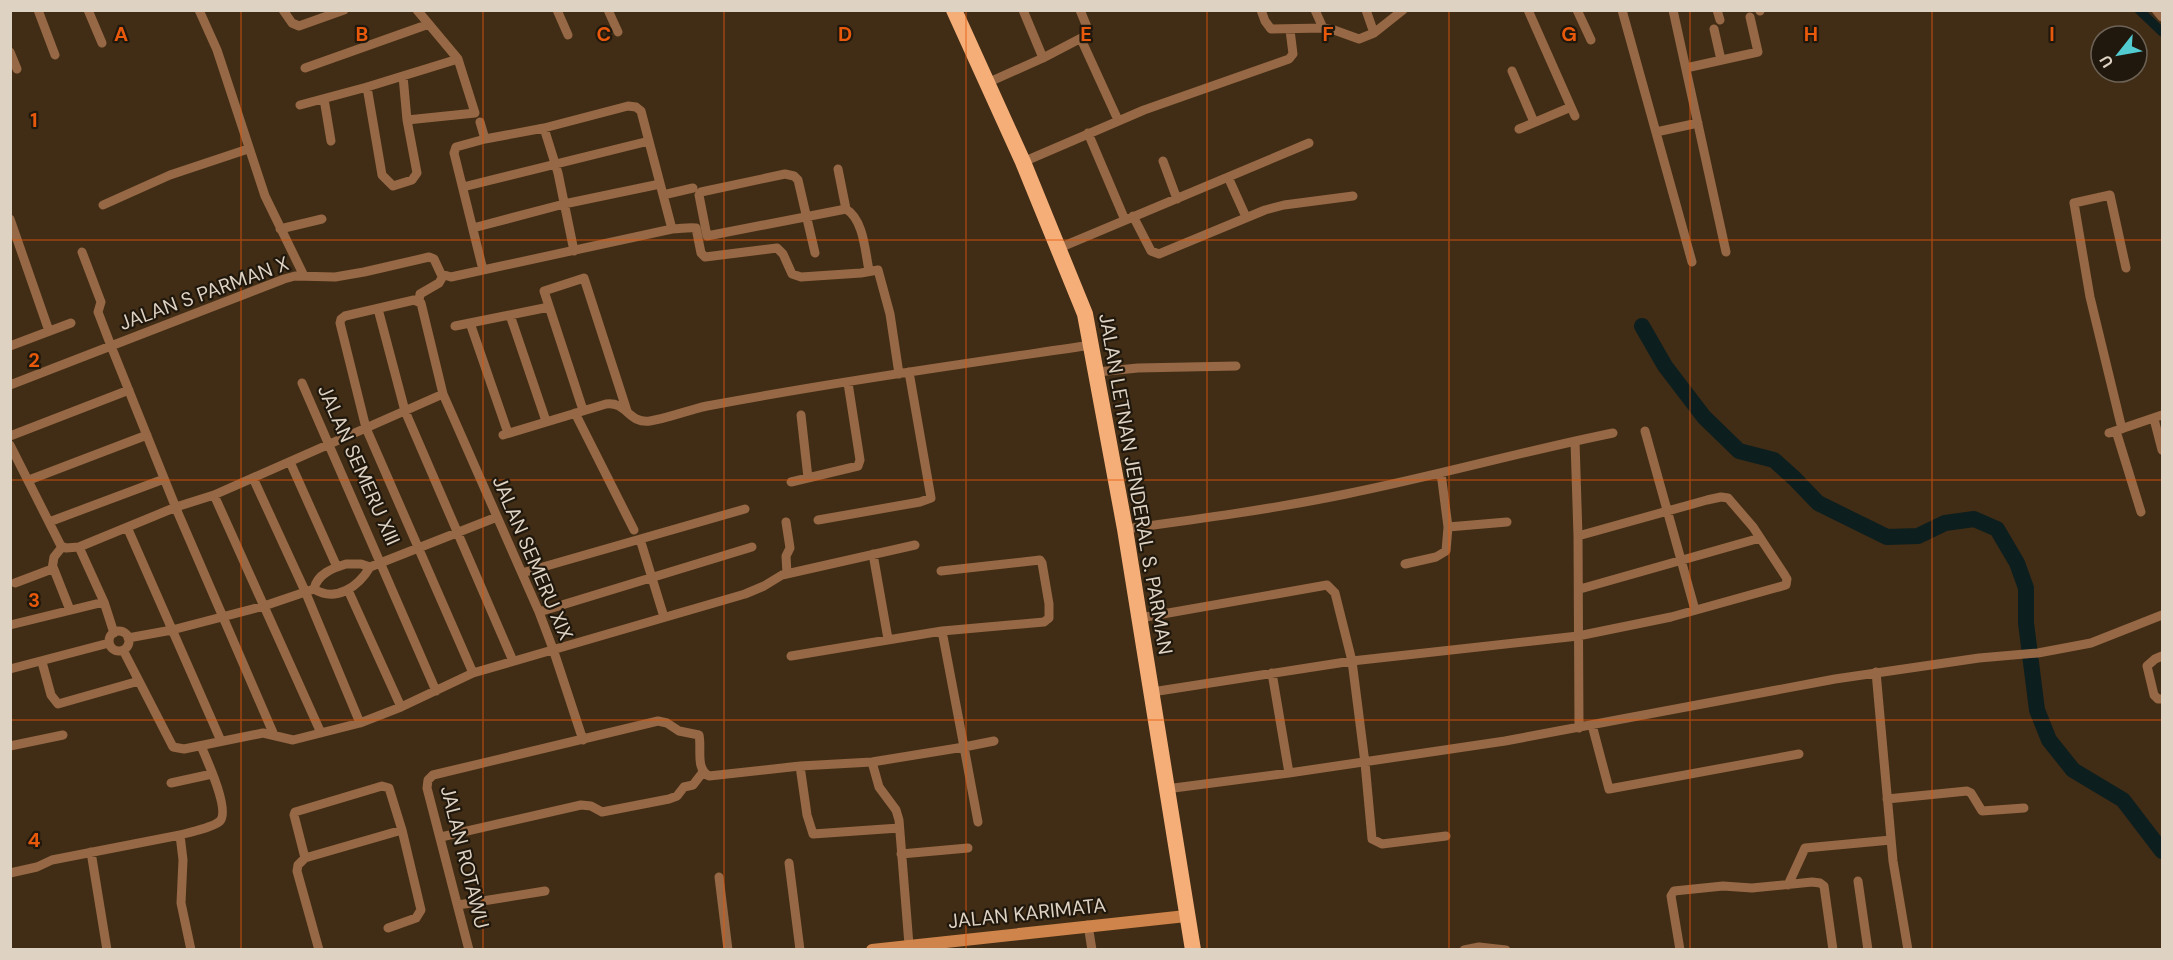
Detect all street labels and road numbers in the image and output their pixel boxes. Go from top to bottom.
street label: JALAN S PARMAN X [116,250,292,336]
street label: JALAN LETNAN JENDERAL S. PARMAN [1093,311,1179,657]
street label: JALAN SEMERU XIII [312,381,406,549]
street label: JALAN SEMERU XIX [487,472,579,644]
street label: JALAN ROTAWU [435,783,495,931]
street label: JALAN KARIMATA [947,892,1107,934]

